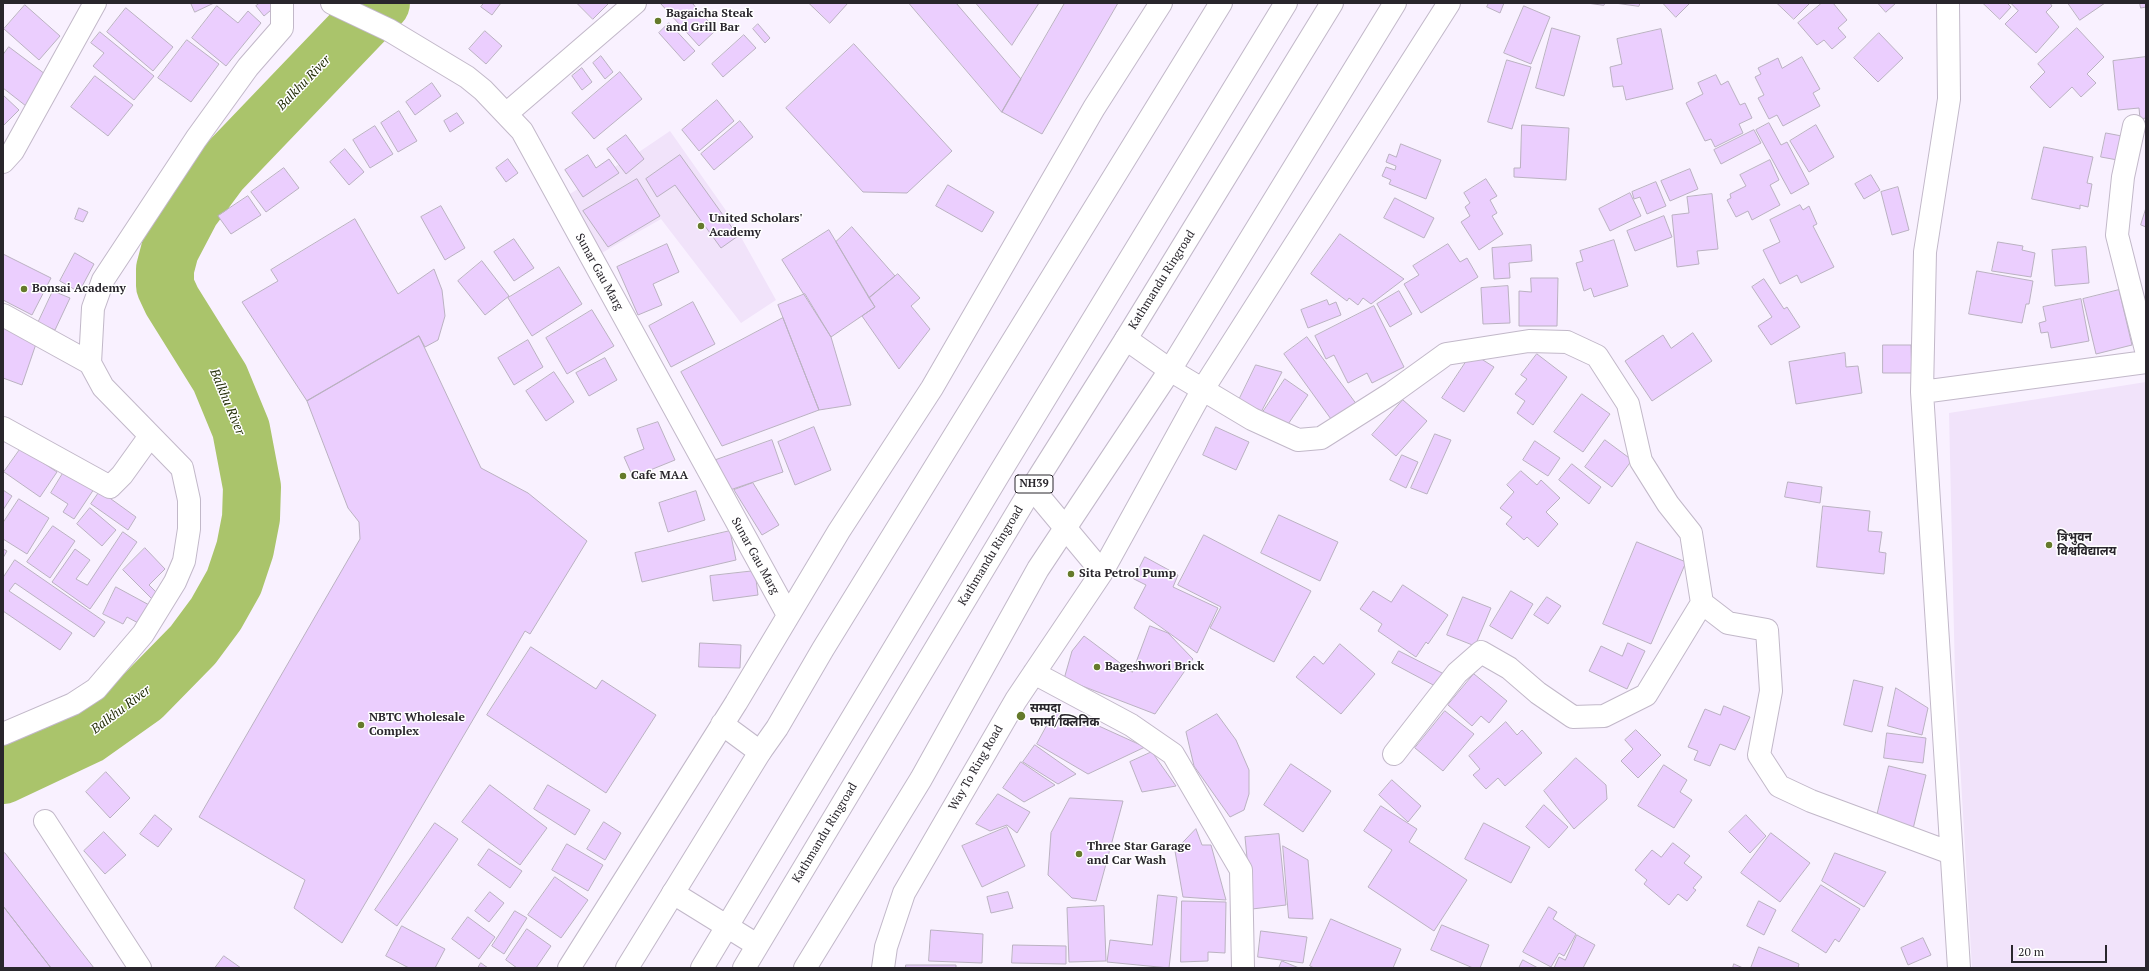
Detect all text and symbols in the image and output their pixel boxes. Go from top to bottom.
place label: Bagaicha Steak and Grill Bar [666,7,753,35]
marker: Bagaicha Steak and Grill Bar [653,16,663,26]
water label: Balkhu River [274,52,334,114]
place label: United Scholars' Academy [709,212,802,240]
marker: United Scholars' Academy [696,221,706,231]
street label: Kathmandu Ringroad [1126,228,1198,332]
street label: Sunar Gau Marg [572,231,626,313]
place label: Bonsai Academy [32,282,126,296]
marker: Bonsai Academy [19,284,29,294]
water label: Balkhu River [206,367,248,437]
place label: Cafe MAA [631,469,688,483]
marker: Cafe MAA [618,471,628,481]
road number: NH39 [1015,475,1053,493]
street label: Kathmandu Ringroad [955,503,1027,609]
street label: Sunar Gau Marg [728,515,782,597]
place label: त्रिभुवन विश्वविद्यालय [2057,531,2116,559]
marker: त्रिभुवन विश्वविद्यालय [2044,540,2054,550]
place label: Sita Petrol Pump [1079,567,1176,581]
marker: Sita Petrol Pump [1066,569,1076,579]
place label: Bageshwori Brick [1105,660,1204,674]
marker: Bageshwori Brick [1092,662,1102,672]
water label: Balkhu River [88,683,154,737]
place label: सम्पदा फार्मा/क्लिनिक [1030,702,1099,730]
marker: सम्पदा फार्मा/क्लिनिक [1015,710,1027,722]
place label: NBTC Wholesale Complex [369,711,465,739]
marker: NBTC Wholesale Complex [356,720,366,730]
street label: Way To Ring Road [946,723,1006,813]
street label: Kathmandu Ringroad [789,780,861,886]
place label: Three Star Garage and Car Wash [1087,840,1191,868]
marker: Three Star Garage and Car Wash [1074,849,1084,859]
scale bar [2013,937,2109,963]
text: 20 m [2018,944,2044,959]

